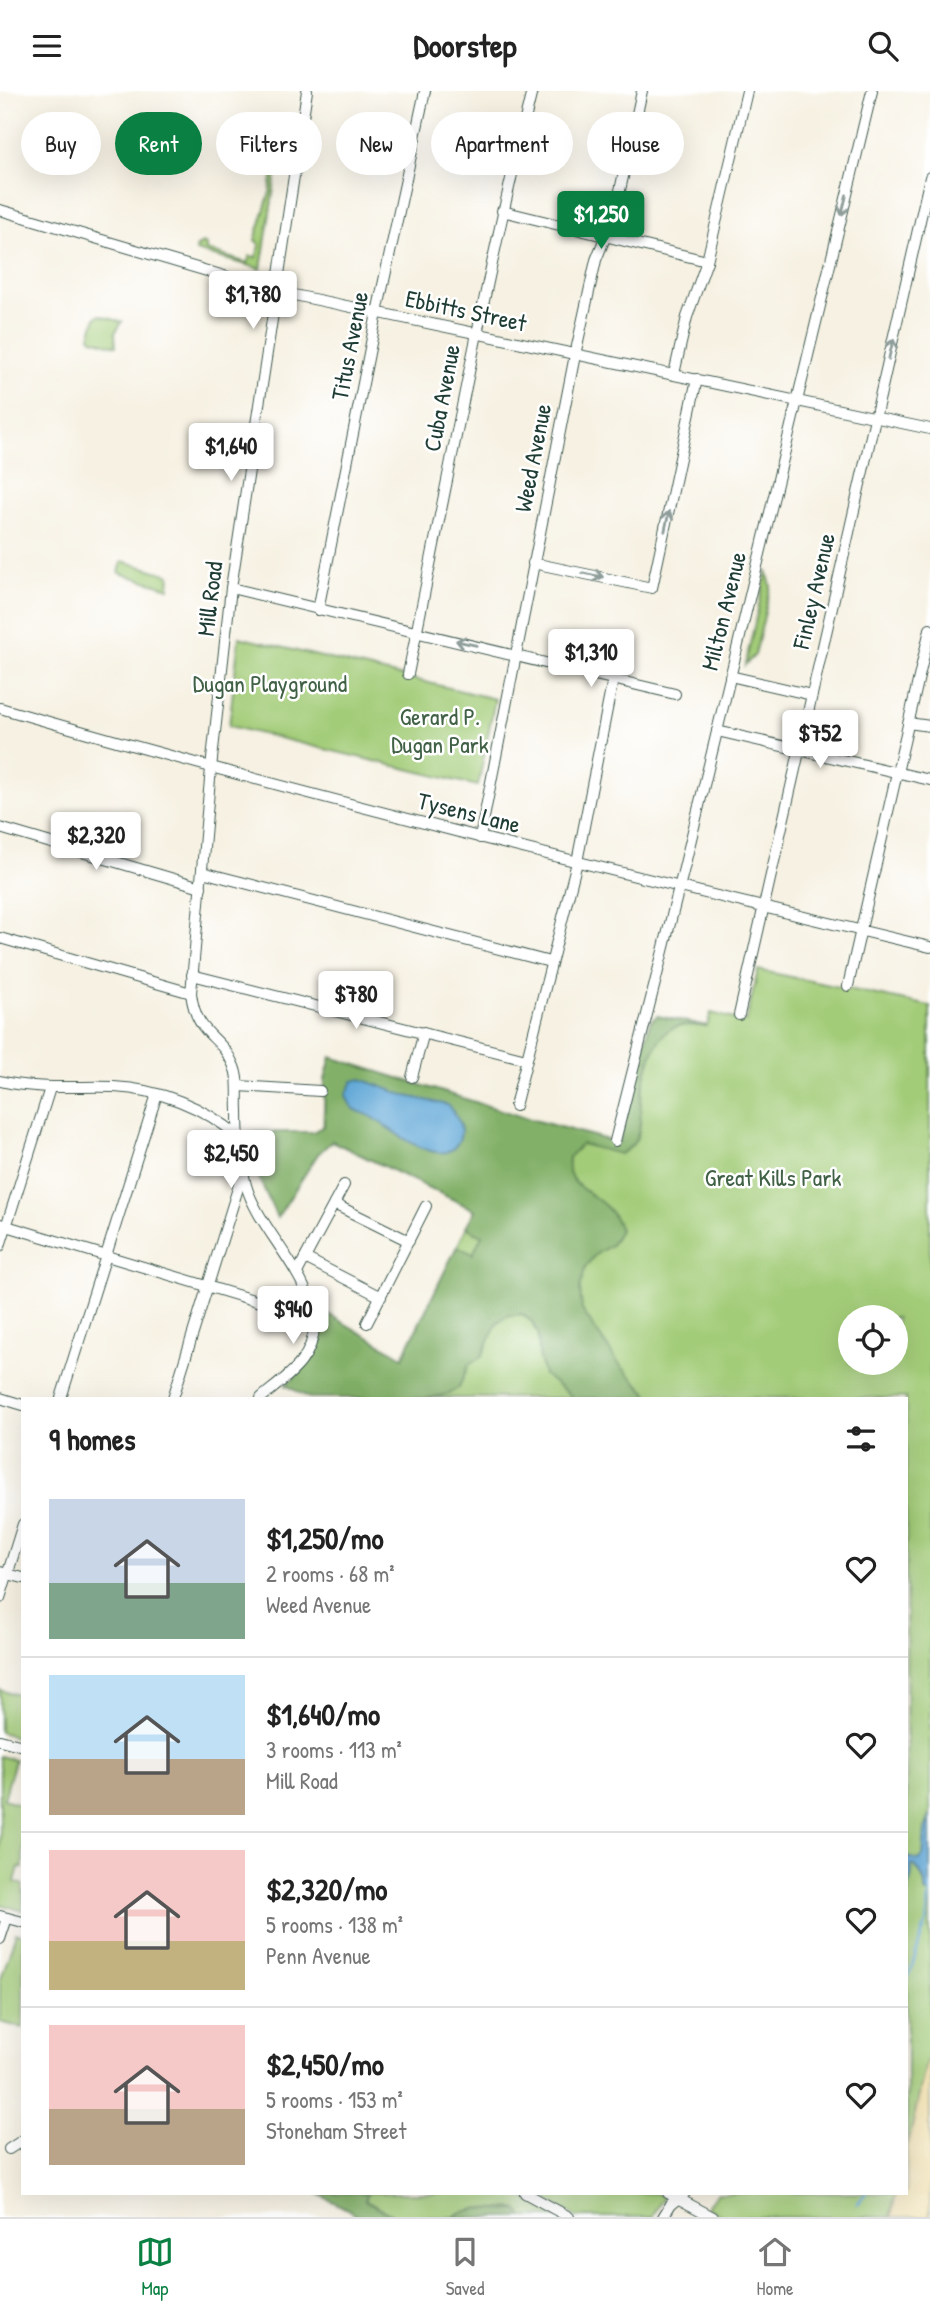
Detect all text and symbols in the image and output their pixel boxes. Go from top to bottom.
text: Doorstep [413,24,517,67]
icon: menu [28,27,66,65]
icon: search [864,27,902,65]
chip: Buy [21,112,101,175]
chip: Rent [115,112,202,175]
chip: Filters [216,112,322,175]
chip: New [336,112,417,175]
chip: Apartment [431,112,573,175]
chip: House [587,112,684,175]
pin: $1,250 [544,191,658,251]
one-way arrow [837,193,850,216]
text: $1,250 [573,198,629,229]
pin: $1,780 [196,271,310,331]
text: $1,780 [225,278,281,309]
street label: Ebbitts Street [403,282,530,339]
street label: Titus Avenue [323,288,375,403]
one-way arrow [884,338,898,361]
street label: Cuba Avenue [415,341,467,454]
street label: Weed Avenue [506,401,558,515]
pin: $1,640 [174,423,288,483]
text: $1,640 [205,430,257,461]
one-way arrow [660,510,674,533]
street label: Finley Avenue [784,529,842,653]
street label: Milton Avenue [693,548,753,673]
street label: Mill Road [189,560,229,638]
one-way arrow [581,569,604,583]
pin: $1,310 [534,629,648,689]
one-way arrow [455,636,478,649]
text: $1,310 [564,636,618,667]
park label: Dugan Playground [193,667,347,699]
park label: Gerard P. Dugan Park [391,700,489,760]
pin: $752 [779,711,861,770]
text: $752 [798,717,842,748]
street label: Tysens Lane [415,784,524,840]
pin: $2,320 [39,813,153,872]
text: $2,320 [67,819,125,850]
pin: $780 [315,971,397,1031]
text: $780 [334,978,378,1009]
pin: $2,450 [174,1131,288,1190]
text: $2,450 [203,1137,259,1168]
park label: Great Kills Park [705,1161,841,1193]
pin: $940 [252,1287,334,1346]
text: $940 [273,1293,313,1324]
map controls [838,1305,908,1375]
button: locate [838,1305,908,1375]
text: 9 homes [49,1419,136,1459]
icon: filters [842,1420,880,1458]
text: $1,250/mo [266,1518,384,1558]
icon: home [105,1527,189,1611]
icon: heart [842,1550,880,1588]
text: 2 rooms · 68 m² [266,1558,394,1589]
text: Weed Avenue [266,1589,371,1620]
text: $1,640/mo [266,1694,380,1734]
icon: home [105,1703,189,1787]
icon: heart [842,1726,880,1764]
text: 3 rooms · 113 m² [266,1734,402,1765]
text: Mill Road [266,1765,338,1796]
text: $2,320/mo [266,1869,387,1909]
icon: home [105,1878,189,1962]
icon: heart [842,1901,880,1939]
text: 5 rooms · 138 m² [266,1909,403,1940]
text: Penn Avenue [266,1940,371,1971]
text: $2,450/mo [266,2044,384,2084]
icon: home [105,2053,189,2137]
icon: heart [842,2076,880,2114]
text: 5 rooms · 153 m² [266,2084,403,2115]
text: Stoneham Street [266,2115,406,2146]
tab: Map [136,2233,174,2301]
tab: Saved [446,2233,484,2301]
tab: Home [756,2233,794,2301]

